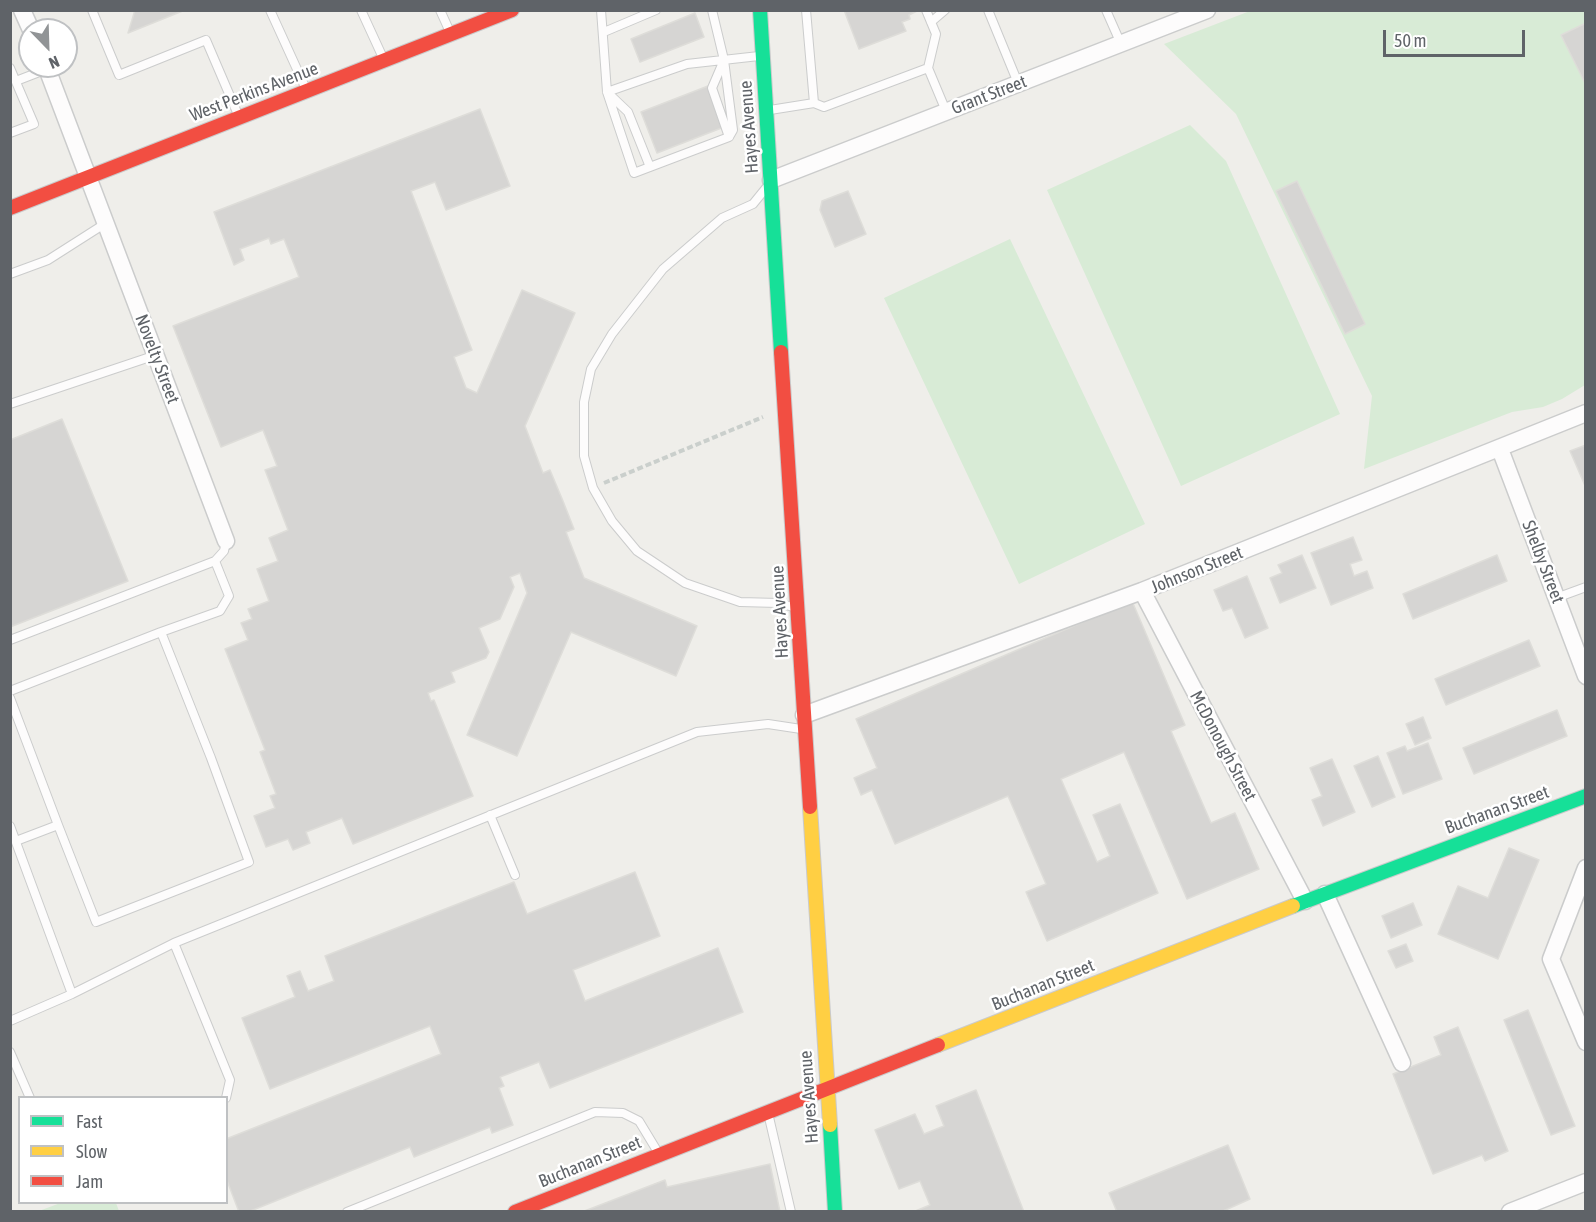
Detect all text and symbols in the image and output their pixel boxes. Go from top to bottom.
north arrow [18,18,78,78]
scale bar [1386,18,1528,56]
text: 50 m [1394,30,1426,51]
text: N [46,53,62,73]
street label: West Perkins Avenue [187,58,321,126]
street label: Grant Street [948,71,1030,119]
street label: Hayes Avenue [735,80,763,174]
street label: Novelty Street [130,311,184,407]
street label: Shelby Street [1517,518,1569,606]
street label: Johnson Street [1148,542,1246,598]
street label: Hayes Avenue [767,565,793,659]
street label: McDonough Street [1185,687,1261,805]
street label: Buchanan Street [1442,781,1552,839]
street label: Buchanan Street [989,955,1097,1015]
street label: Hayes Avenue [795,1050,823,1144]
legend [18,1096,228,1204]
text: Fast [76,1111,103,1132]
street label: Buchanan Street [536,1132,644,1192]
text: Slow [76,1141,107,1162]
text: Jam [76,1171,103,1192]

